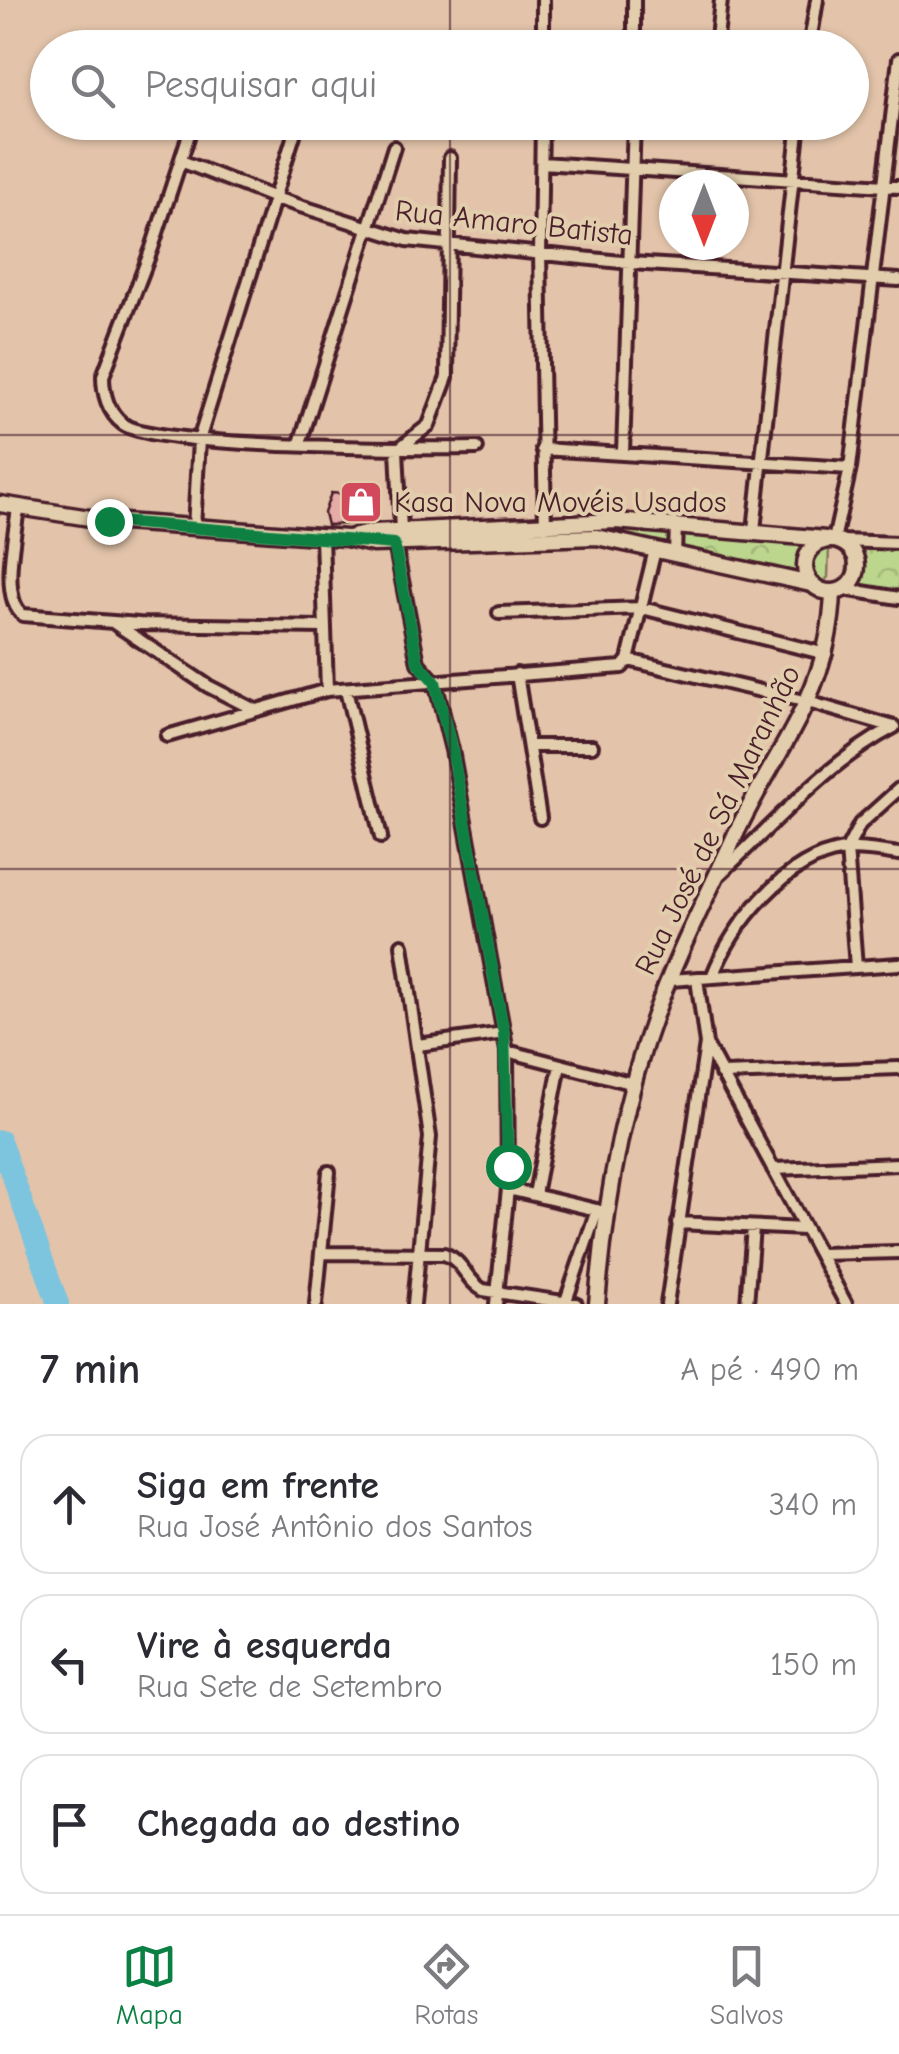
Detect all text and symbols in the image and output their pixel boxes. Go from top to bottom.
search box [30,30,869,140]
icon: search [65,58,120,113]
text: Pesquisar aqui [145,63,377,107]
north arrow [659,170,749,260]
street label: Rua Amaro Batista [393,193,635,253]
shop icon: Kasa Nova Movéis Usados [338,479,384,525]
place label: Kasa Nova Movéis Usados [394,485,727,520]
route end [87,499,133,545]
street label: Rua José de Sá Maranhão [628,660,808,980]
route start [486,1144,532,1190]
text: 7 min [40,1345,140,1394]
text: A pé · 490 m [681,1351,859,1388]
text: Siga em frente [137,1464,379,1508]
icon: ahead [42,1477,97,1532]
text: 340 m [769,1486,857,1523]
text: Rua José Antônio dos Santos [137,1508,533,1545]
text: Vire à esquerda [137,1624,392,1668]
icon: left [42,1637,97,1692]
text: 150 m [770,1646,857,1683]
text: Rua Sete de Setembro [137,1668,443,1705]
icon: arrive [42,1797,97,1852]
text: Chegada ao destino [137,1802,460,1846]
tab: Mapa [116,1939,183,2031]
tab: Rotas [414,1939,478,2031]
tab: Salvos [710,1939,783,2031]

